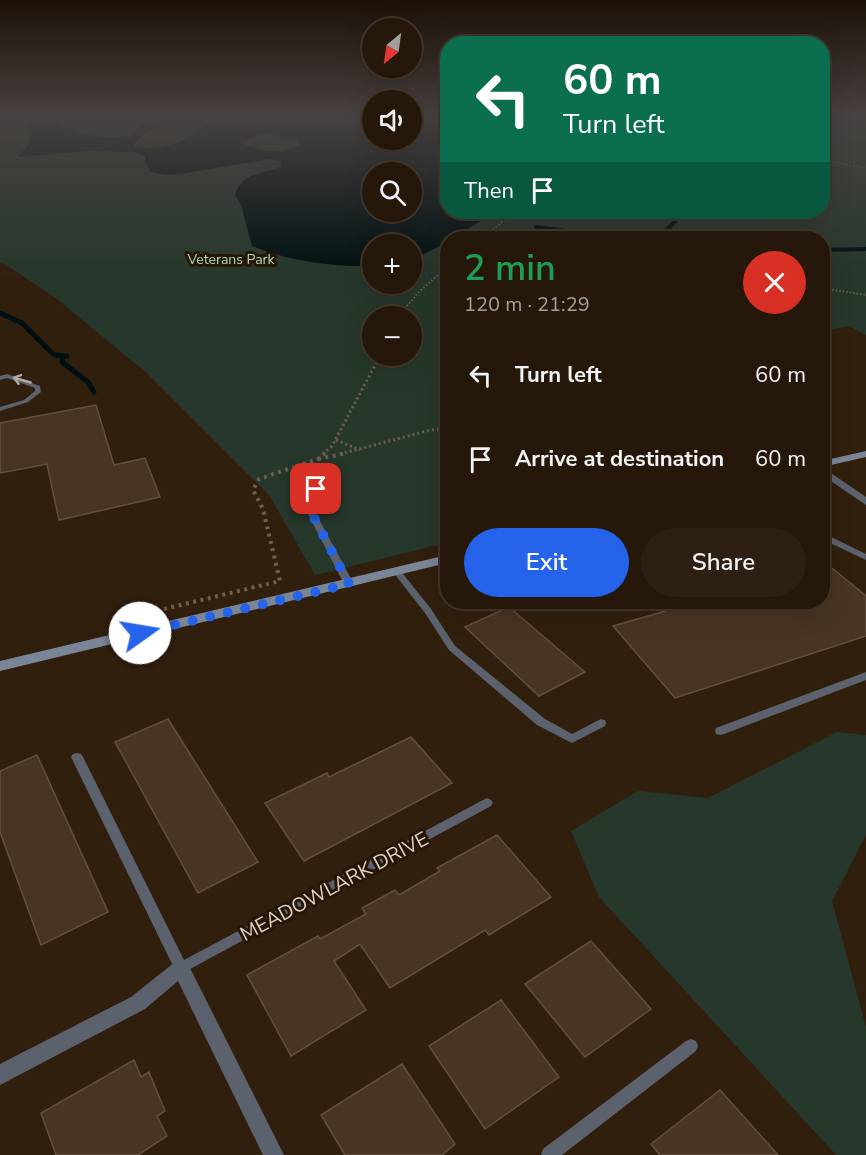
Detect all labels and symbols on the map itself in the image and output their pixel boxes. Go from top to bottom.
north arrow [362,18,422,78]
park label: Veterans Park [186,250,276,269]
one-way arrow [13,374,32,385]
pin [290,463,341,514]
position arrow [108,601,172,665]
street label: MEADOWLARK DRIVE [235,825,433,948]

